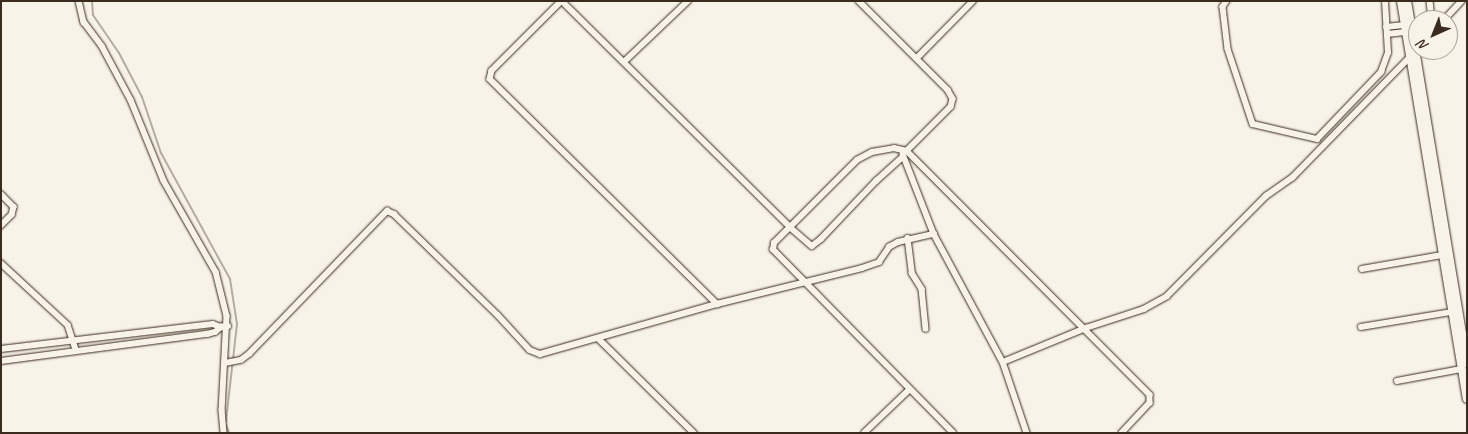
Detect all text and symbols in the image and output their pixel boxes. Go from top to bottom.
north arrow [1408,10,1458,60]
text: N [1414,36,1432,55]

